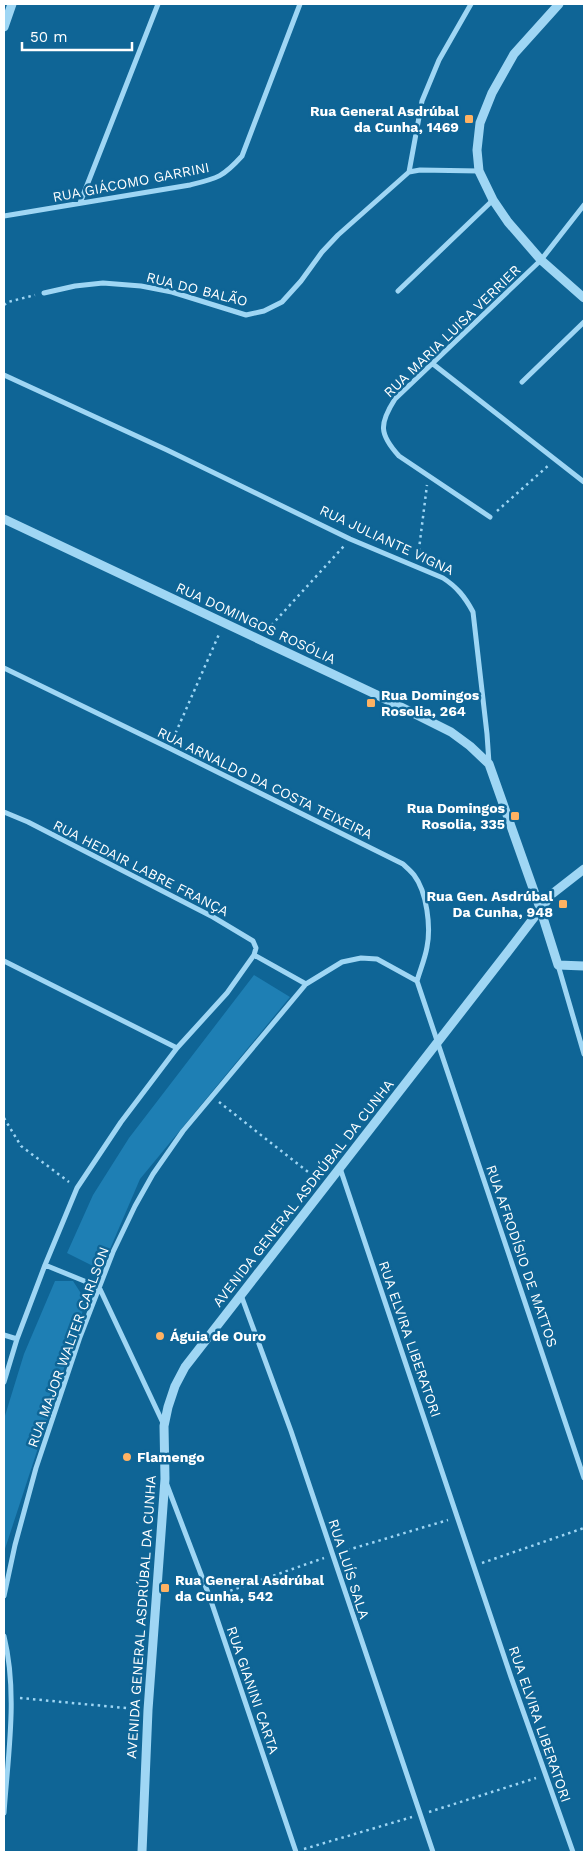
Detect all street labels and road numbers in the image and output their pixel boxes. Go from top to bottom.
street label: RUA GIÁCOMO GARRINI [51,159,211,205]
street label: RUA MARIA LUISA VERRIER [380,262,524,400]
street label: RUA DO BALÃO [145,269,249,309]
street label: RUA JULIANTE VIGNA [317,502,457,578]
street label: RUA DOMINGOS ROSÓLIA [174,579,338,667]
street label: RUA ARNALDO DA COSTA TEIXEIRA [155,724,375,842]
street label: RUA HEDAIR LABRE FRANÇA [51,817,231,919]
street label: AVENIDA GENERAL ASDRÚBAL DA CUNHA [209,1076,397,1310]
street label: RUA AFRODÍSIO DE MATTOS [483,1163,561,1349]
street label: RUA MAJOR WALTER CARLSON [24,1245,112,1449]
street label: RUA ELVIRA LIBERATORI [376,1259,444,1419]
street label: AVENIDA GENERAL ASDRÚBAL DA CUNHA [123,1475,159,1759]
street label: RUA LUÍS SALA [325,1517,373,1621]
street label: RUA GIANINI CARTA [224,1624,282,1756]
street label: RUA ELVIRA LIBERATORI [506,1644,574,1804]

